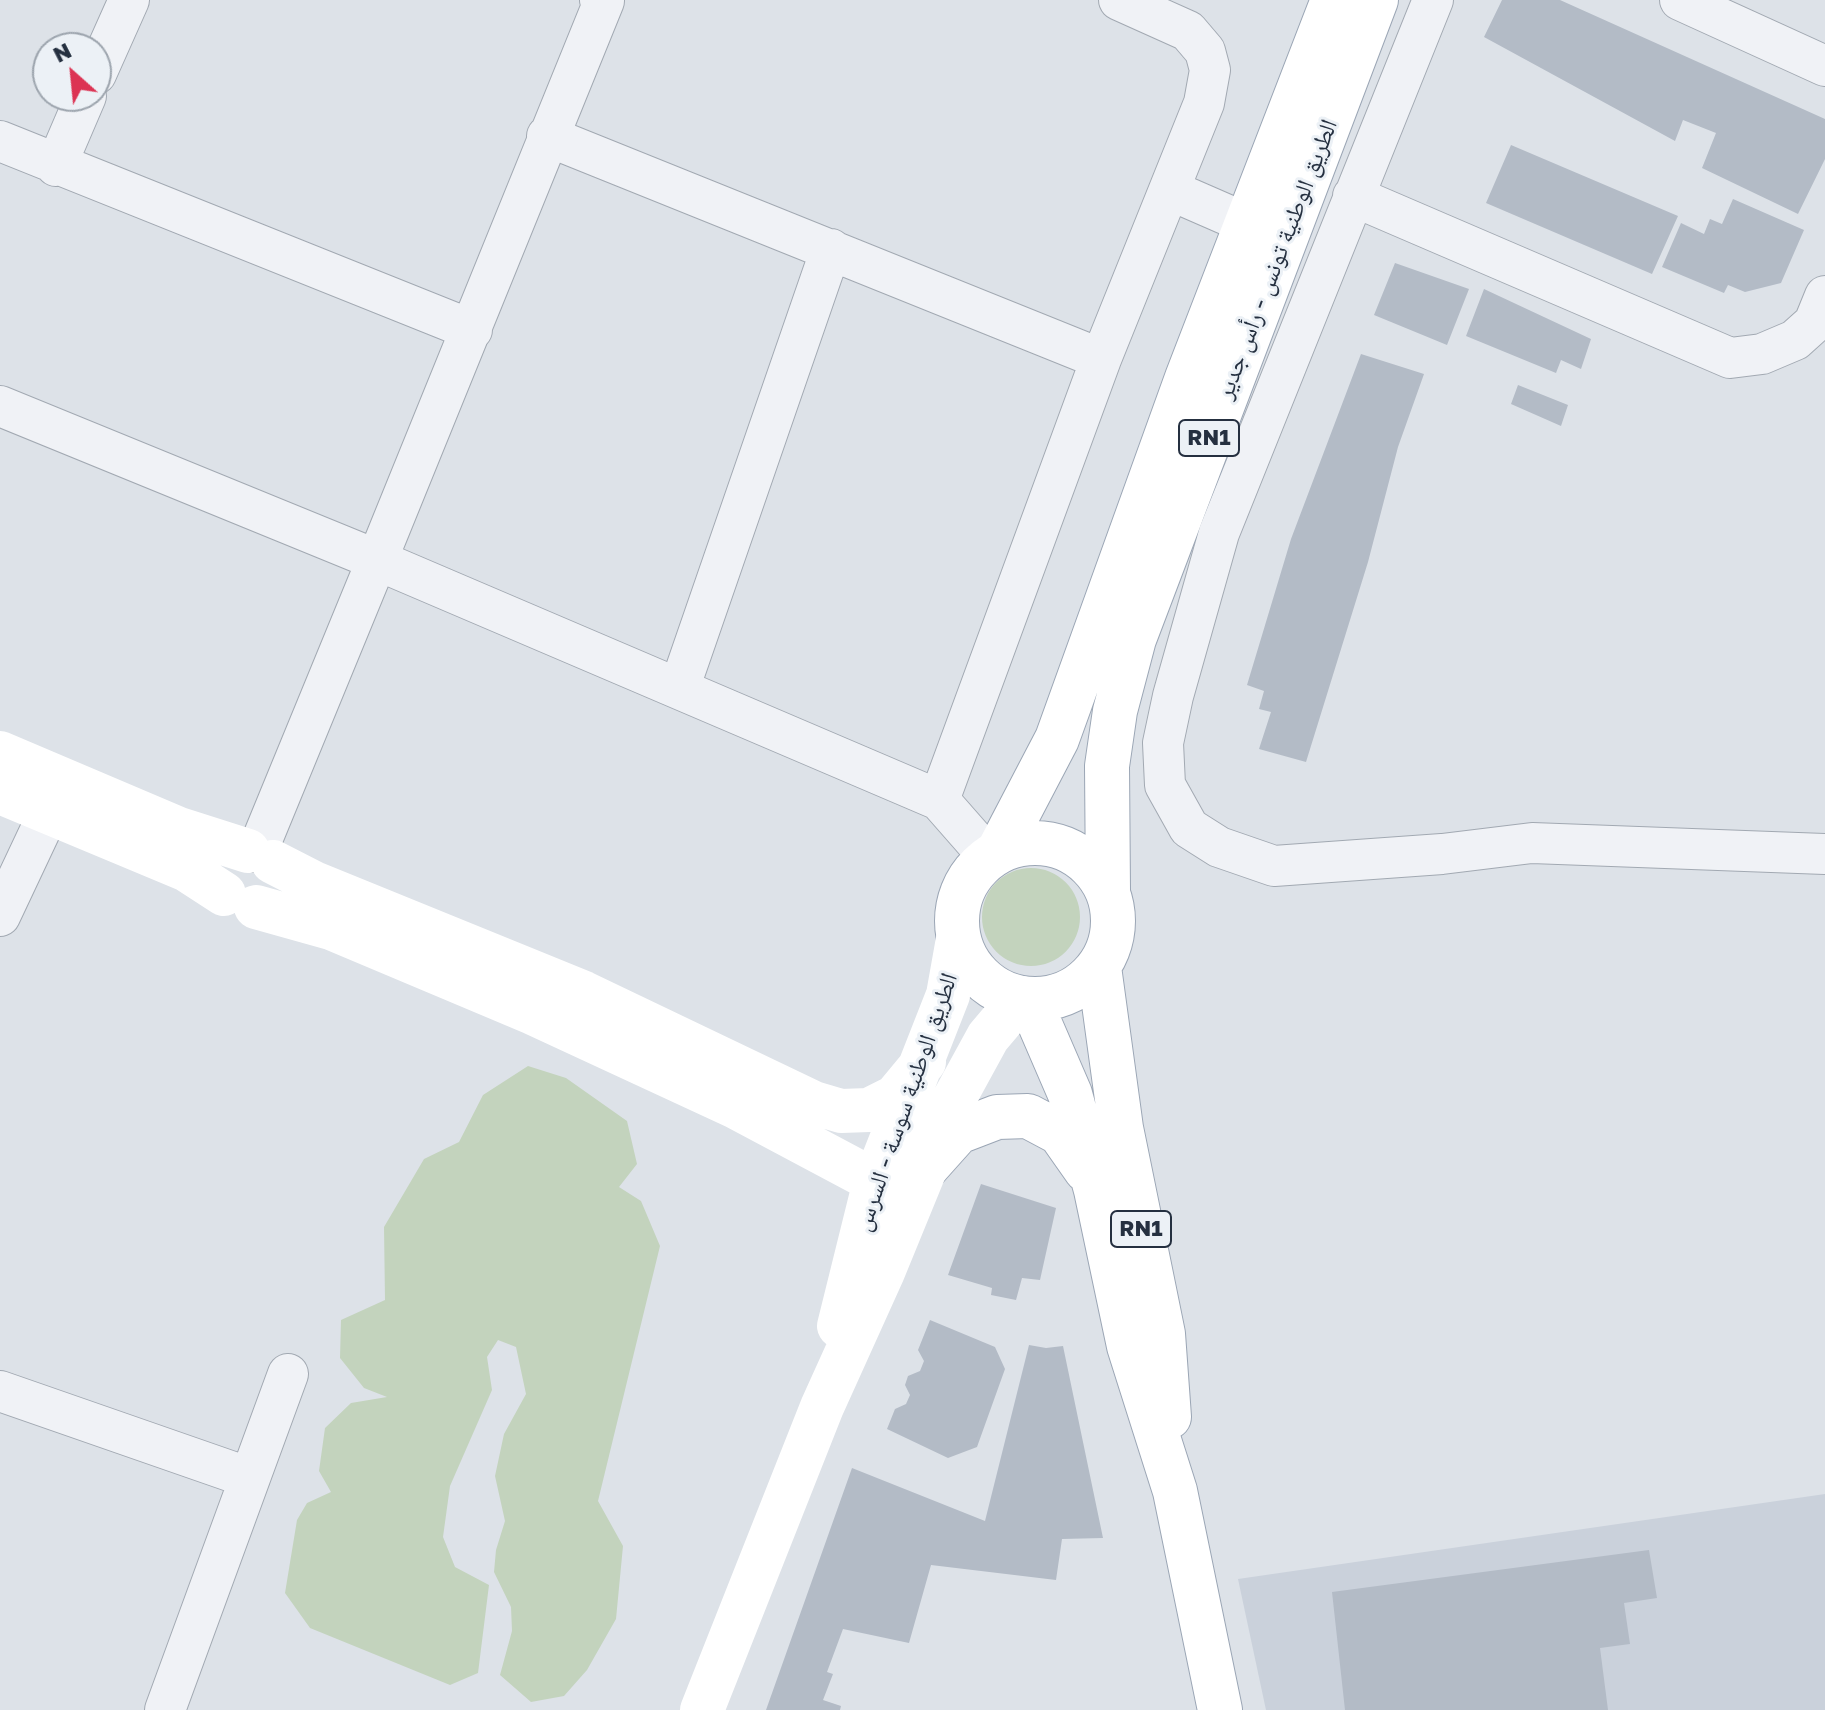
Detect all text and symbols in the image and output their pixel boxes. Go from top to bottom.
north arrow [32,32,112,112]
text: N [48,36,75,68]
street label: الطريق الوطنية تونس - رأس جدير [1210,115,1344,403]
road number: RN1 [1179,420,1239,456]
street label: الطريق الوطنية سوسة - السرس [848,969,964,1235]
road number: RN1 [1111,1211,1171,1247]

